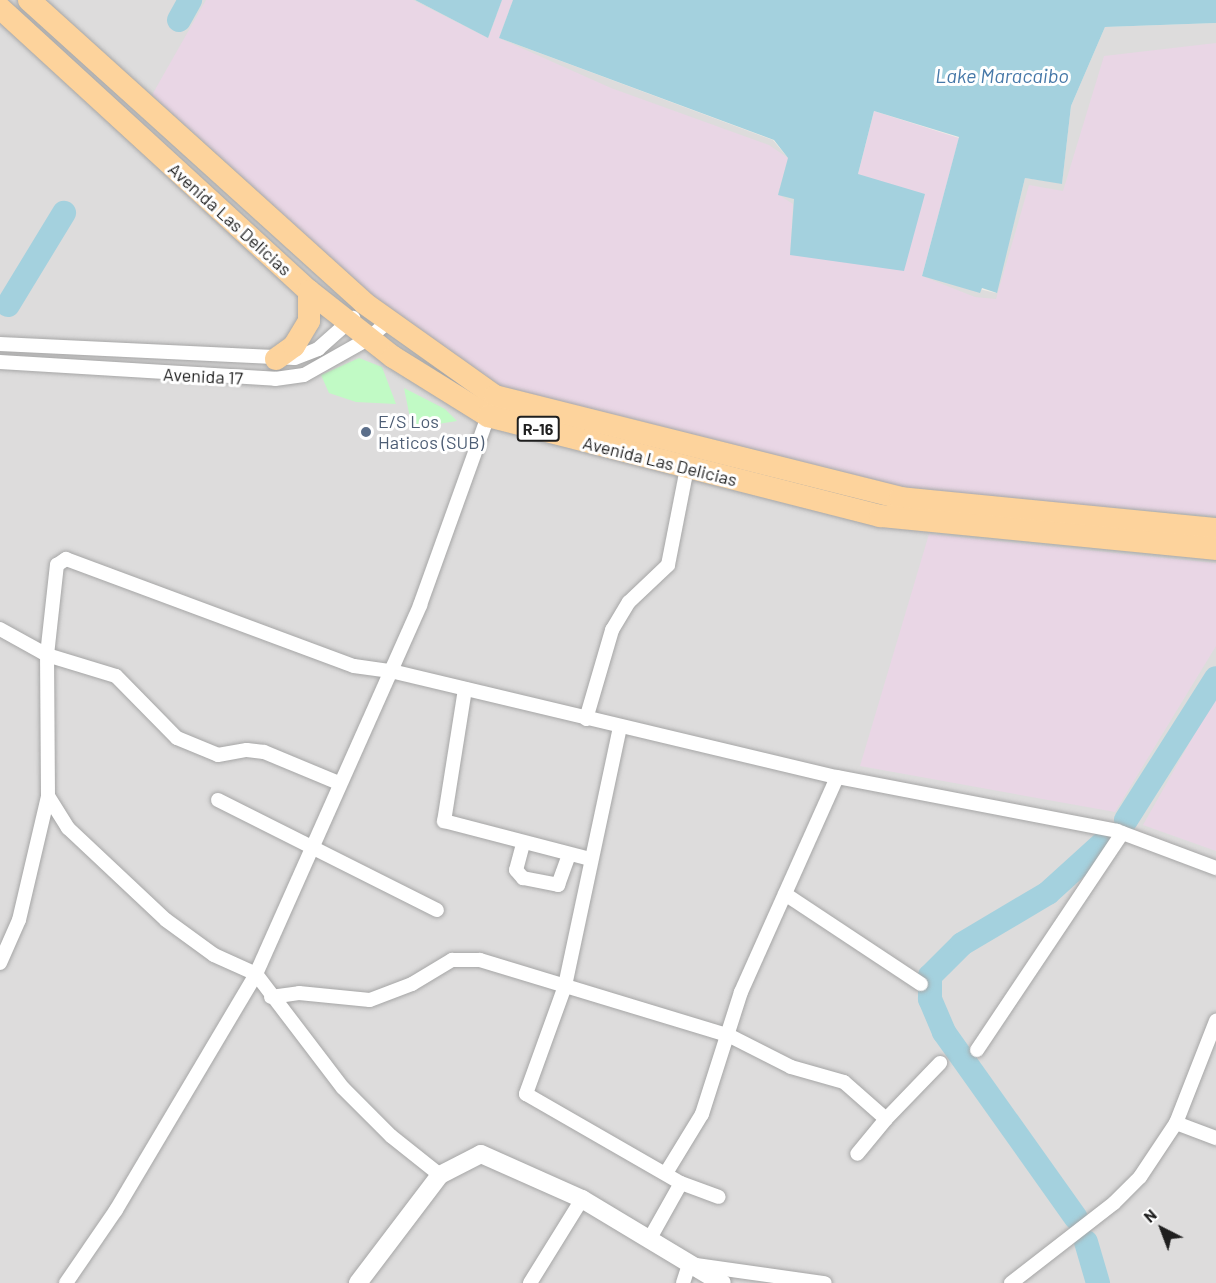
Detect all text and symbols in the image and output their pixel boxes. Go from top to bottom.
water label: Lake Maracaibo [935,63,1069,87]
street label: Avenida Las Delicias [164,158,296,280]
street label: Avenida 17 [162,363,244,389]
place label: E/S Los Haticos (SUB) [378,411,484,454]
road number: R-16 [516,416,560,442]
marker: E/S Los Haticos (SUB) [359,425,373,439]
street label: Avenida Las Delicias [581,431,739,491]
north arrow [1132,1199,1192,1259]
text: N [1139,1205,1160,1226]

